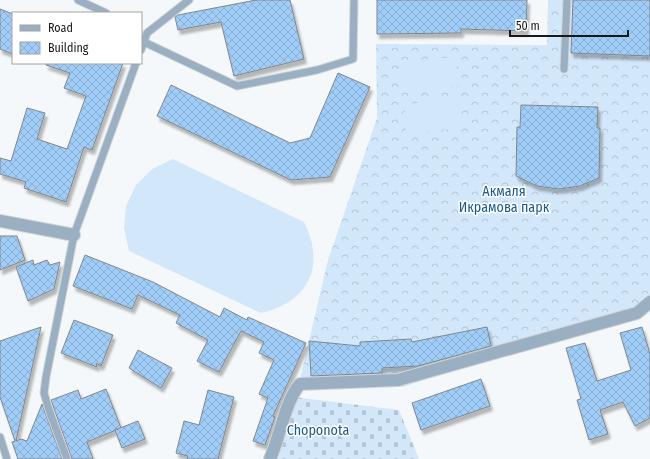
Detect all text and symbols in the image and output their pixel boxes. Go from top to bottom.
legend [12,12,142,64]
scale bar [510,12,628,38]
text: 50 m [516,19,540,33]
text: Road [48,21,73,35]
text: Building [48,41,89,55]
park label: Акмаля Икрамова парк [459,183,550,216]
park label: Choponota [287,422,349,439]

